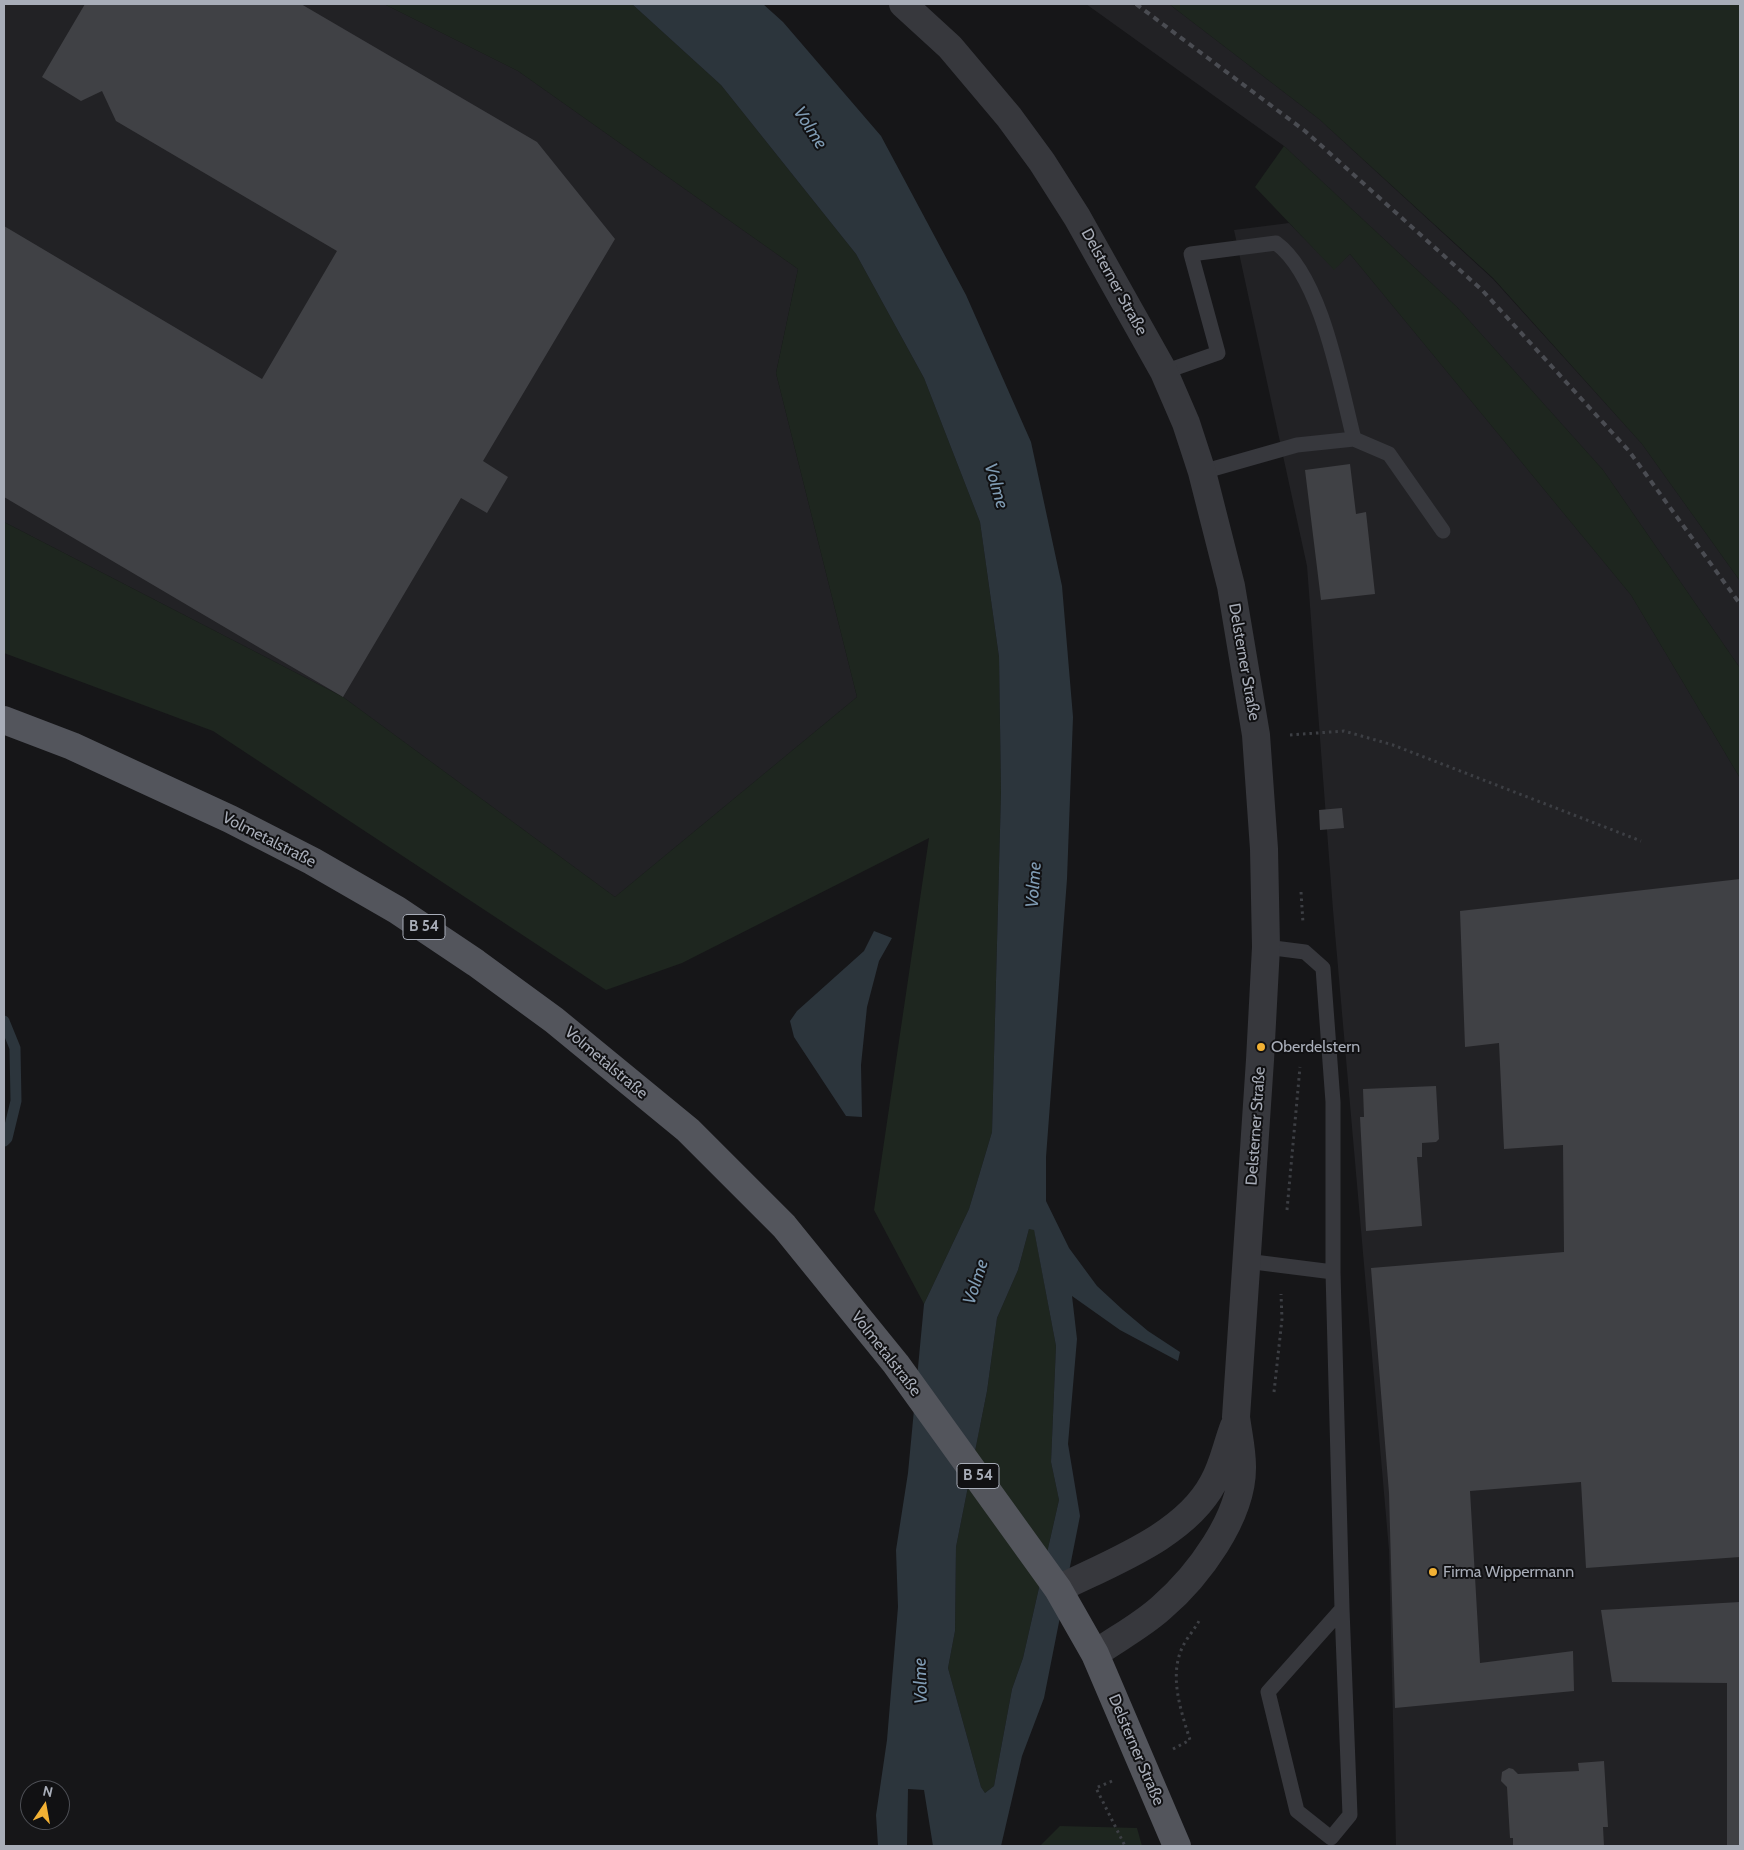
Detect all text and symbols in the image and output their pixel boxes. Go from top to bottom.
water label: Volme [788,103,832,153]
street label: Delsterner Straße [1077,225,1151,339]
water label: Volme [979,461,1013,511]
street label: Delsterner Straße [1224,602,1264,722]
street label: Volmetalstraße [219,808,319,872]
water label: Volme [1022,861,1046,909]
road number: B 54 [403,914,445,940]
street label: Volmetalstraße [561,1023,651,1103]
place label: Oberdelstern [1271,1037,1360,1057]
marker: Oberdelstern [1255,1041,1267,1053]
street label: Delsterner Straße [1242,1066,1270,1186]
water label: Volme [959,1257,993,1307]
street label: Volmetalstraße [847,1308,925,1400]
road number: B 54 [957,1464,999,1488]
place label: Firma Wippermann [1443,1562,1574,1582]
marker: Firma Wippermann [1427,1566,1439,1578]
water label: Volme [909,1658,933,1704]
street label: Delsterner Straße [1104,1691,1168,1809]
north arrow [20,1780,70,1830]
text: N [41,1781,55,1801]

